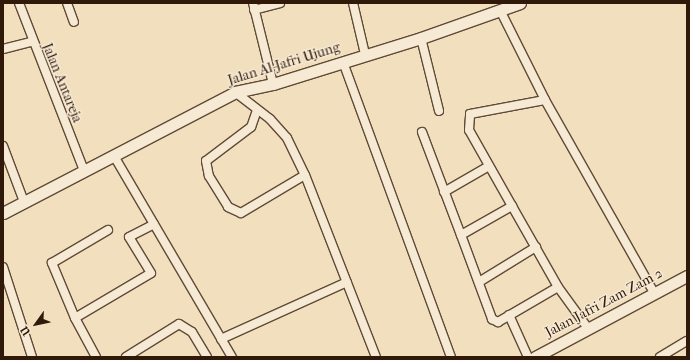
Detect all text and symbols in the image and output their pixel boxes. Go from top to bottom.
street label: Jalan Al-Jafri Ujung [226,39,342,89]
street label: Jalan Antareja [38,41,86,125]
street label: Jalan Jafri Zam Zam 2 [542,265,666,341]
north arrow [16,304,56,344]
text: U [18,324,33,338]

